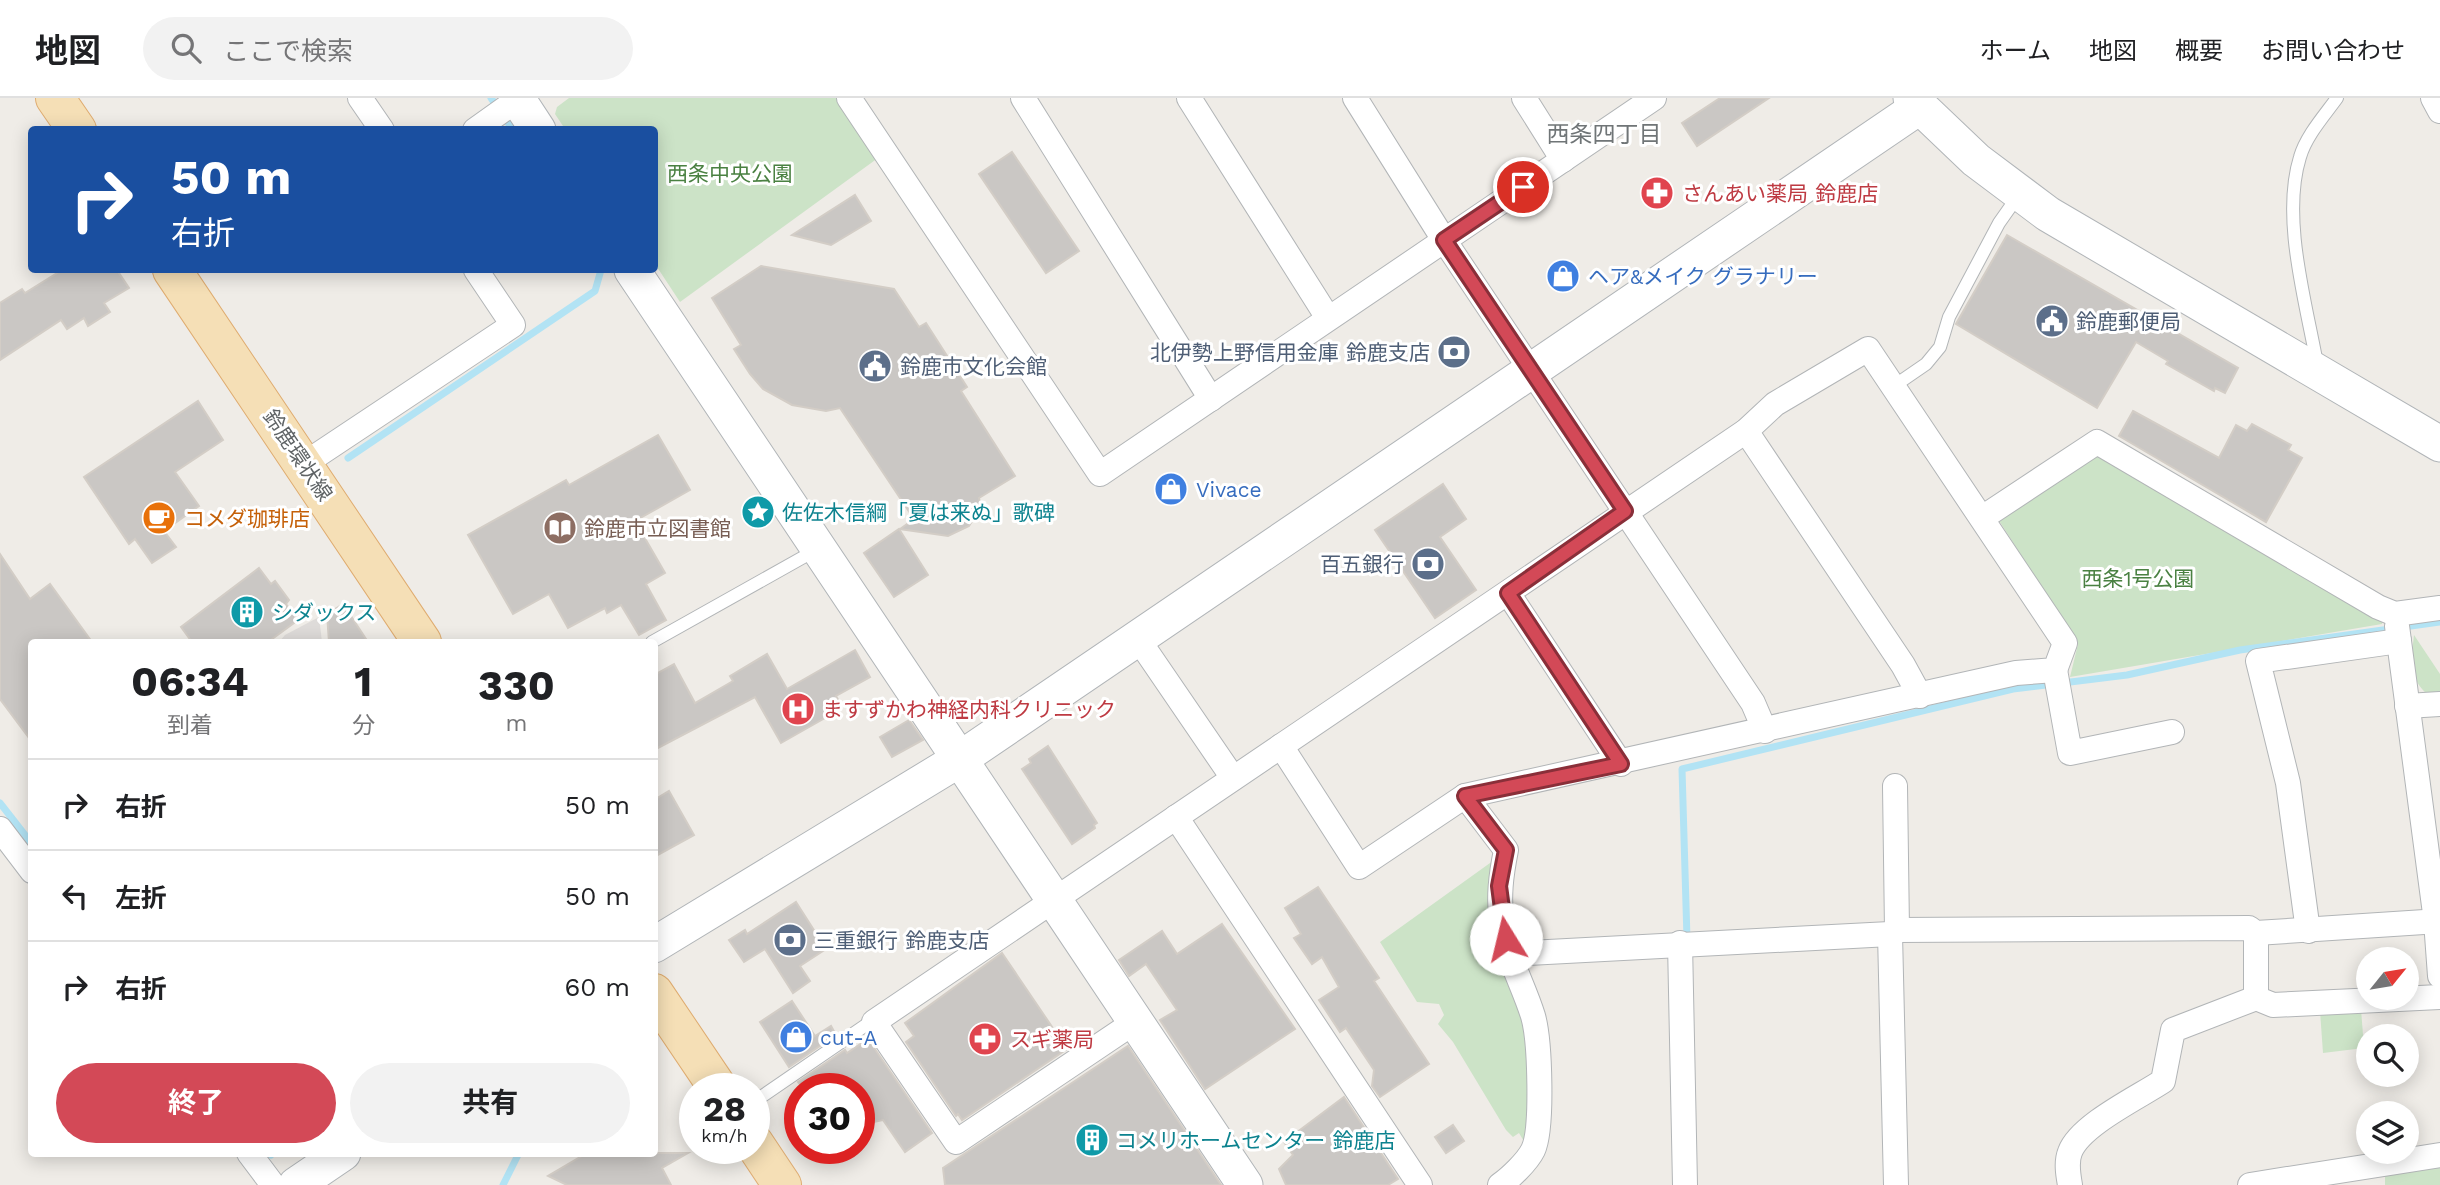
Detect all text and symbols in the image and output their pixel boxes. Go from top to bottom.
search box [143,17,633,80]
icon: search [167,29,205,67]
text: 地図 [35,31,101,70]
text: ここで検索 [223,36,353,66]
text: ホーム [1980,37,2051,65]
text: 地図 [2089,37,2137,65]
text: 概要 [2175,37,2223,65]
text: お問い合わせ [2261,37,2405,65]
district label: 西条四丁目 [1547,121,1662,148]
text: 50 m [171,148,291,206]
icon: right [56,154,147,245]
pin [1493,157,1553,217]
park label: 西条中央公園 [667,161,793,186]
icon: arrive [1504,168,1542,206]
pharmacy icon: さんあい薬局 鈴鹿店 [1638,174,1676,212]
place label: さんあい薬局 鈴鹿店 [1682,181,1878,206]
text: 右折 [171,214,235,252]
shop icon: ヘア&メイク グラナリー [1544,257,1582,295]
place label: ヘア&メイク グラナリー [1588,264,1818,289]
public building icon: 鈴鹿郵便局 [2033,302,2071,340]
place label: 鈴鹿郵便局 [2076,309,2181,334]
bank icon: 北伊勢上野信用金庫 鈴鹿支店 [1435,333,1473,371]
place label: 北伊勢上野信用金庫 鈴鹿支店 [1150,340,1430,365]
public building icon: 鈴鹿市文化会館 [856,347,894,385]
place label: 鈴鹿市文化会館 [900,354,1047,379]
street label: 鈴鹿環状線 [258,404,338,506]
shop icon: Vivace [1152,470,1190,508]
place label: Vivace [1196,477,1262,502]
place icon: 佐佐木信綱「夏は来ぬ」歌碑 [739,493,777,531]
cafe icon: コメダ珈琲店 [140,499,178,537]
place label: 佐佐木信綱「夏は来ぬ」歌碑 [782,500,1055,525]
place label: コメダ珈琲店 [184,506,310,531]
library icon: 鈴鹿市立図書館 [541,509,579,547]
place label: 鈴鹿市立図書館 [584,516,731,541]
bank icon: 百五銀行 [1409,545,1447,583]
place label: 百五銀行 [1320,552,1404,577]
park label: 西条1号公園 [2081,566,2195,591]
building icon: シダックス [228,593,266,631]
place label: シダックス [272,600,376,625]
text: 06:34 [131,657,249,706]
text: 1 [354,657,372,706]
text: 330 [478,661,555,710]
hospital icon: ますずかわ神経内科クリニック [779,690,817,728]
place label: ますずかわ神経内科クリニック [822,697,1116,722]
text: m [505,710,527,737]
text: 到着 [167,712,213,739]
text: 分 [352,712,375,739]
icon: right [56,786,94,824]
text: 50 m [565,790,630,820]
text: 右折 [115,792,167,822]
icon: left [56,877,94,915]
text: 50 m [565,881,630,911]
text: 左折 [115,883,167,913]
position arrow [1469,902,1543,976]
bank icon: 三重銀行 鈴鹿支店 [771,921,809,959]
place label: 三重銀行 鈴鹿支店 [814,928,989,953]
north arrow [2356,947,2418,1010]
map controls [2356,947,2419,1164]
icon: right [56,968,94,1006]
text: 60 m [564,972,630,1002]
text: 右折 [115,974,167,1004]
shop icon: cut-A [777,1018,815,1056]
pharmacy icon: スギ薬局 [966,1020,1004,1058]
button: search [2356,1024,2419,1087]
place label: cut-A [820,1025,878,1050]
place label: スギ薬局 [1010,1027,1094,1052]
button: 終了 [56,1063,336,1143]
button: 共有 [350,1063,630,1143]
speed limit sign: 30 [784,1073,875,1164]
text: 28 [703,1088,746,1130]
button: layers [2356,1101,2419,1164]
building icon: コメリホームセンター 鈴鹿店 [1073,1121,1111,1159]
text: km/h [701,1125,748,1146]
place label: コメリホームセンター 鈴鹿店 [1116,1128,1396,1153]

